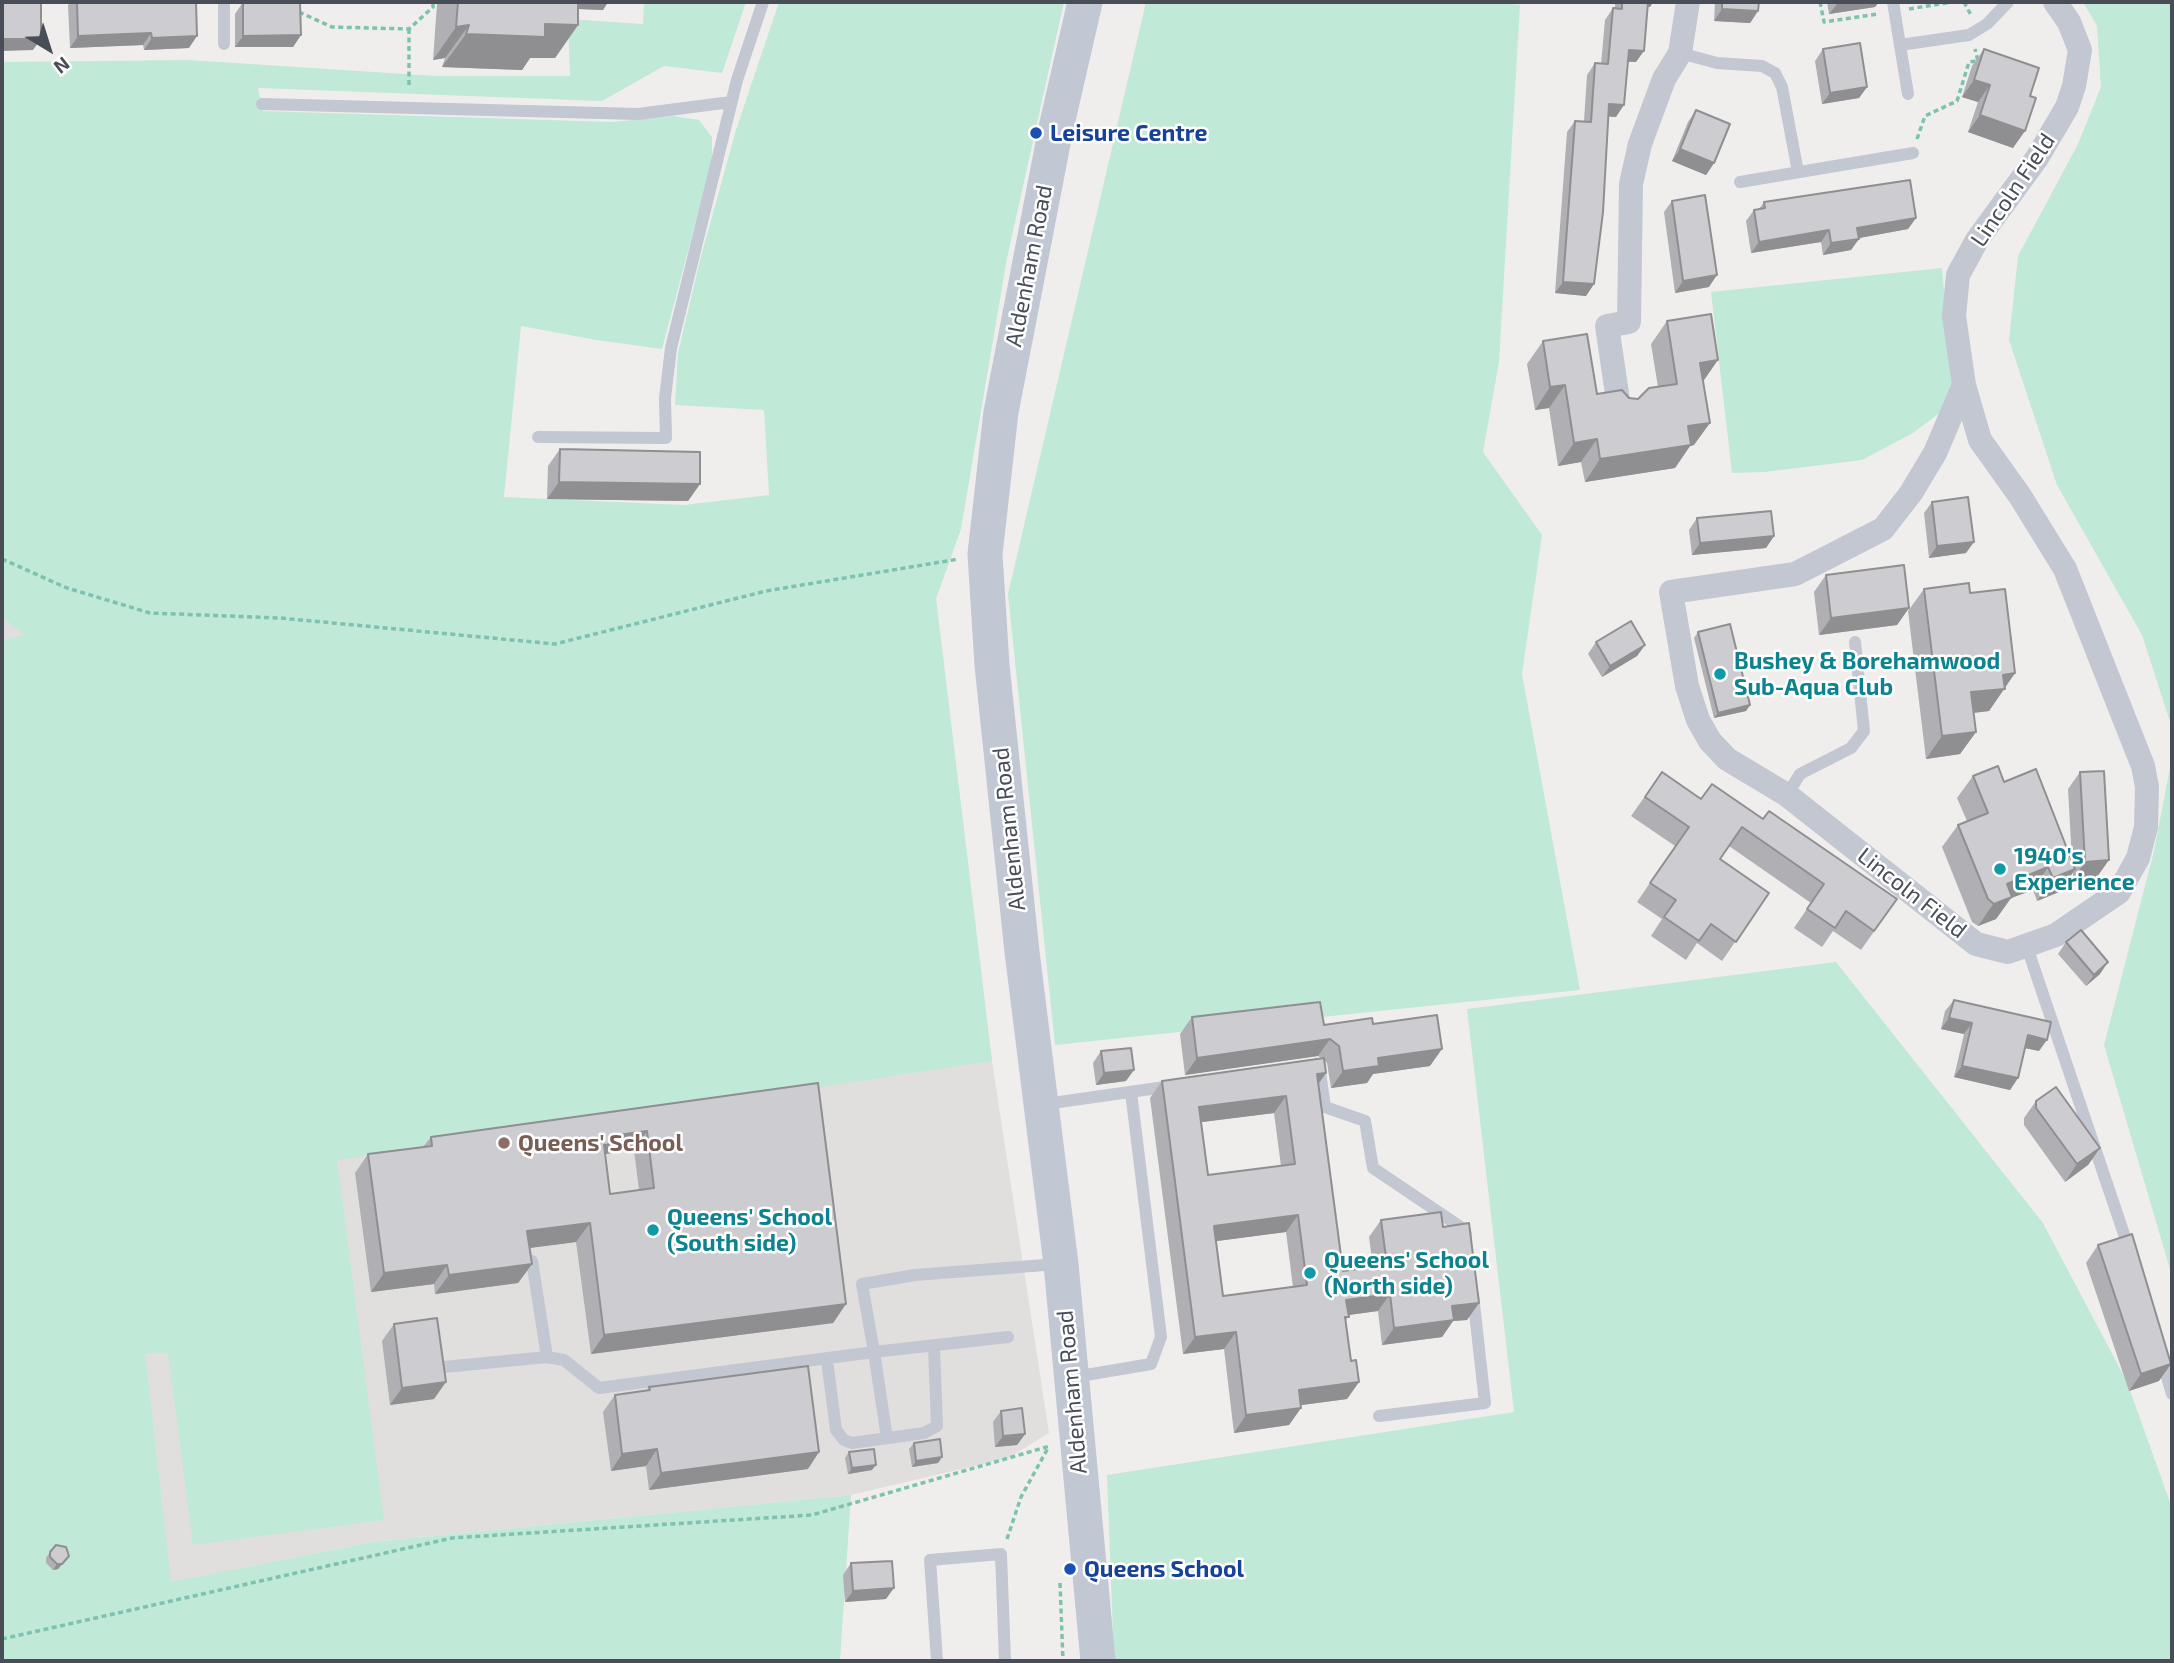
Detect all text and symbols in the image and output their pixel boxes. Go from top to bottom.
north arrow [14,14,84,84]
text: N [50,53,75,79]
place label: Leisure Centre [1050,119,1207,147]
marker: Leisure Centre [1028,125,1044,141]
street label: Lincoln Field [1965,128,2061,252]
street label: Aldenham Road [1000,183,1058,349]
place label: Bushey & Borehamwood Sub-Aqua Club [1734,647,2000,701]
marker: Bushey & Borehamwood Sub-Aqua Club [1712,666,1728,682]
street label: Aldenham Road [987,746,1031,912]
street label: Lincoln Field [1852,842,1972,944]
place label: 1940's Experience [2014,842,2135,896]
marker: 1940's Experience [1992,861,2008,877]
place label: Queens' School [518,1129,683,1157]
marker: Queens' School [496,1135,512,1151]
place label: Queens' School (South side) [667,1203,832,1257]
marker: Queens' School (South side) [645,1222,661,1238]
place label: Queens' School (North side) [1324,1246,1489,1300]
marker: Queens' School (North side) [1302,1265,1318,1281]
street label: Aldenham Road [1051,1309,1093,1475]
place label: Queens School [1084,1555,1244,1583]
marker: Queens School [1062,1561,1078,1577]

